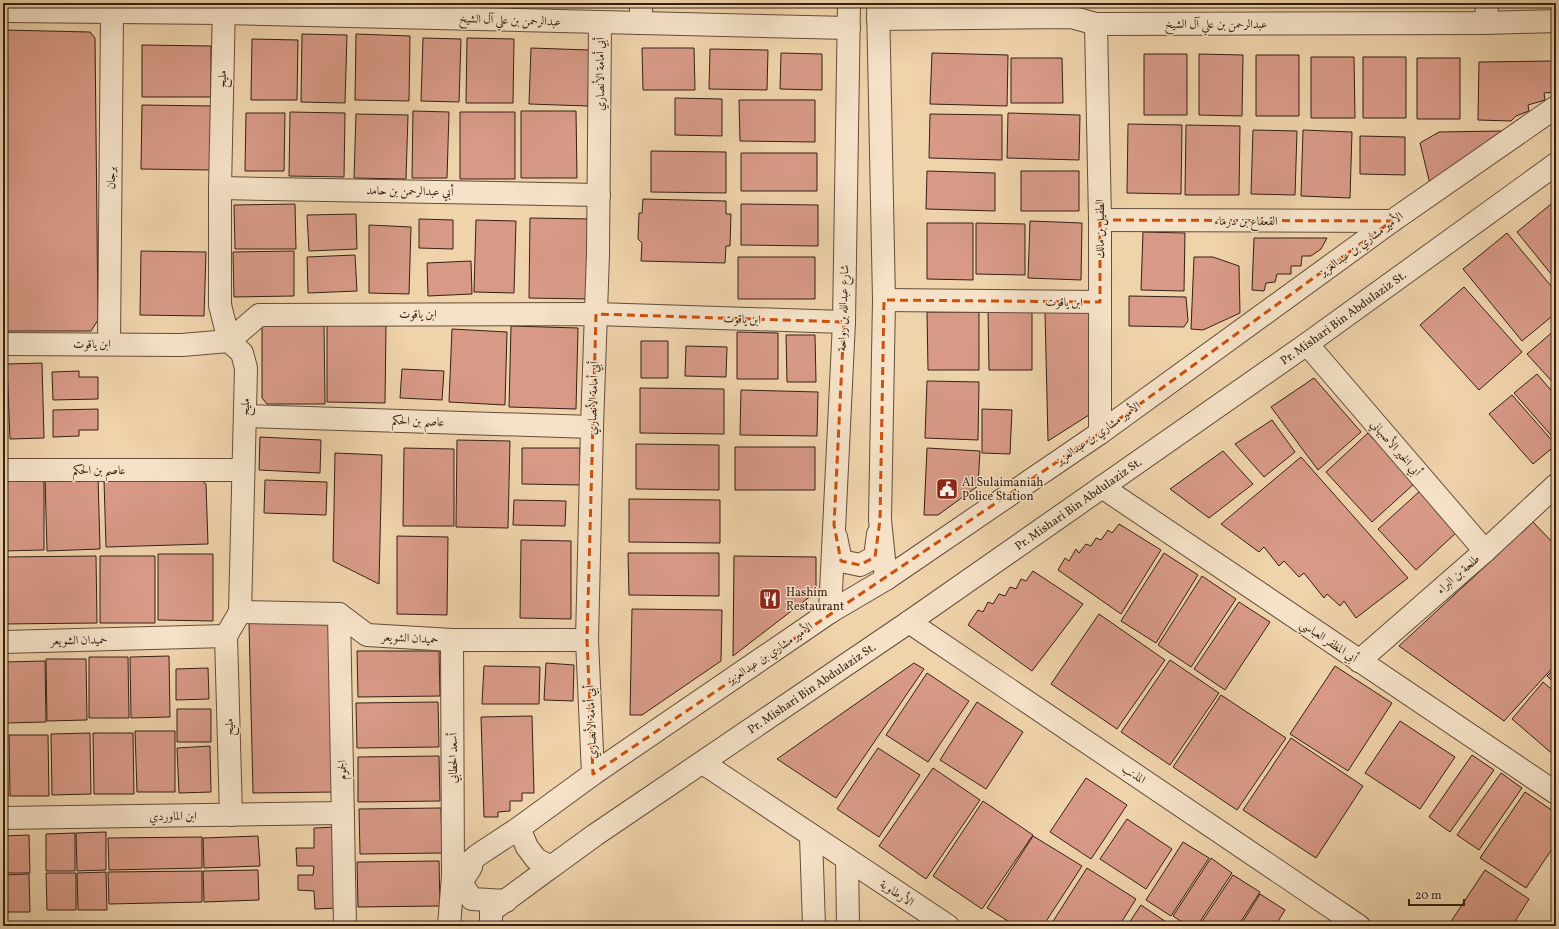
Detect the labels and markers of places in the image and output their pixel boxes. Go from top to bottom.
place label: Al Sulaimaniah Police Station [962,475,1044,505]
public building icon: Al Sulaimaniah Police Station [934,476,960,502]
place label: Hashim Restaurant [786,585,844,615]
restaurant icon: Hashim Restaurant [757,586,783,612]

